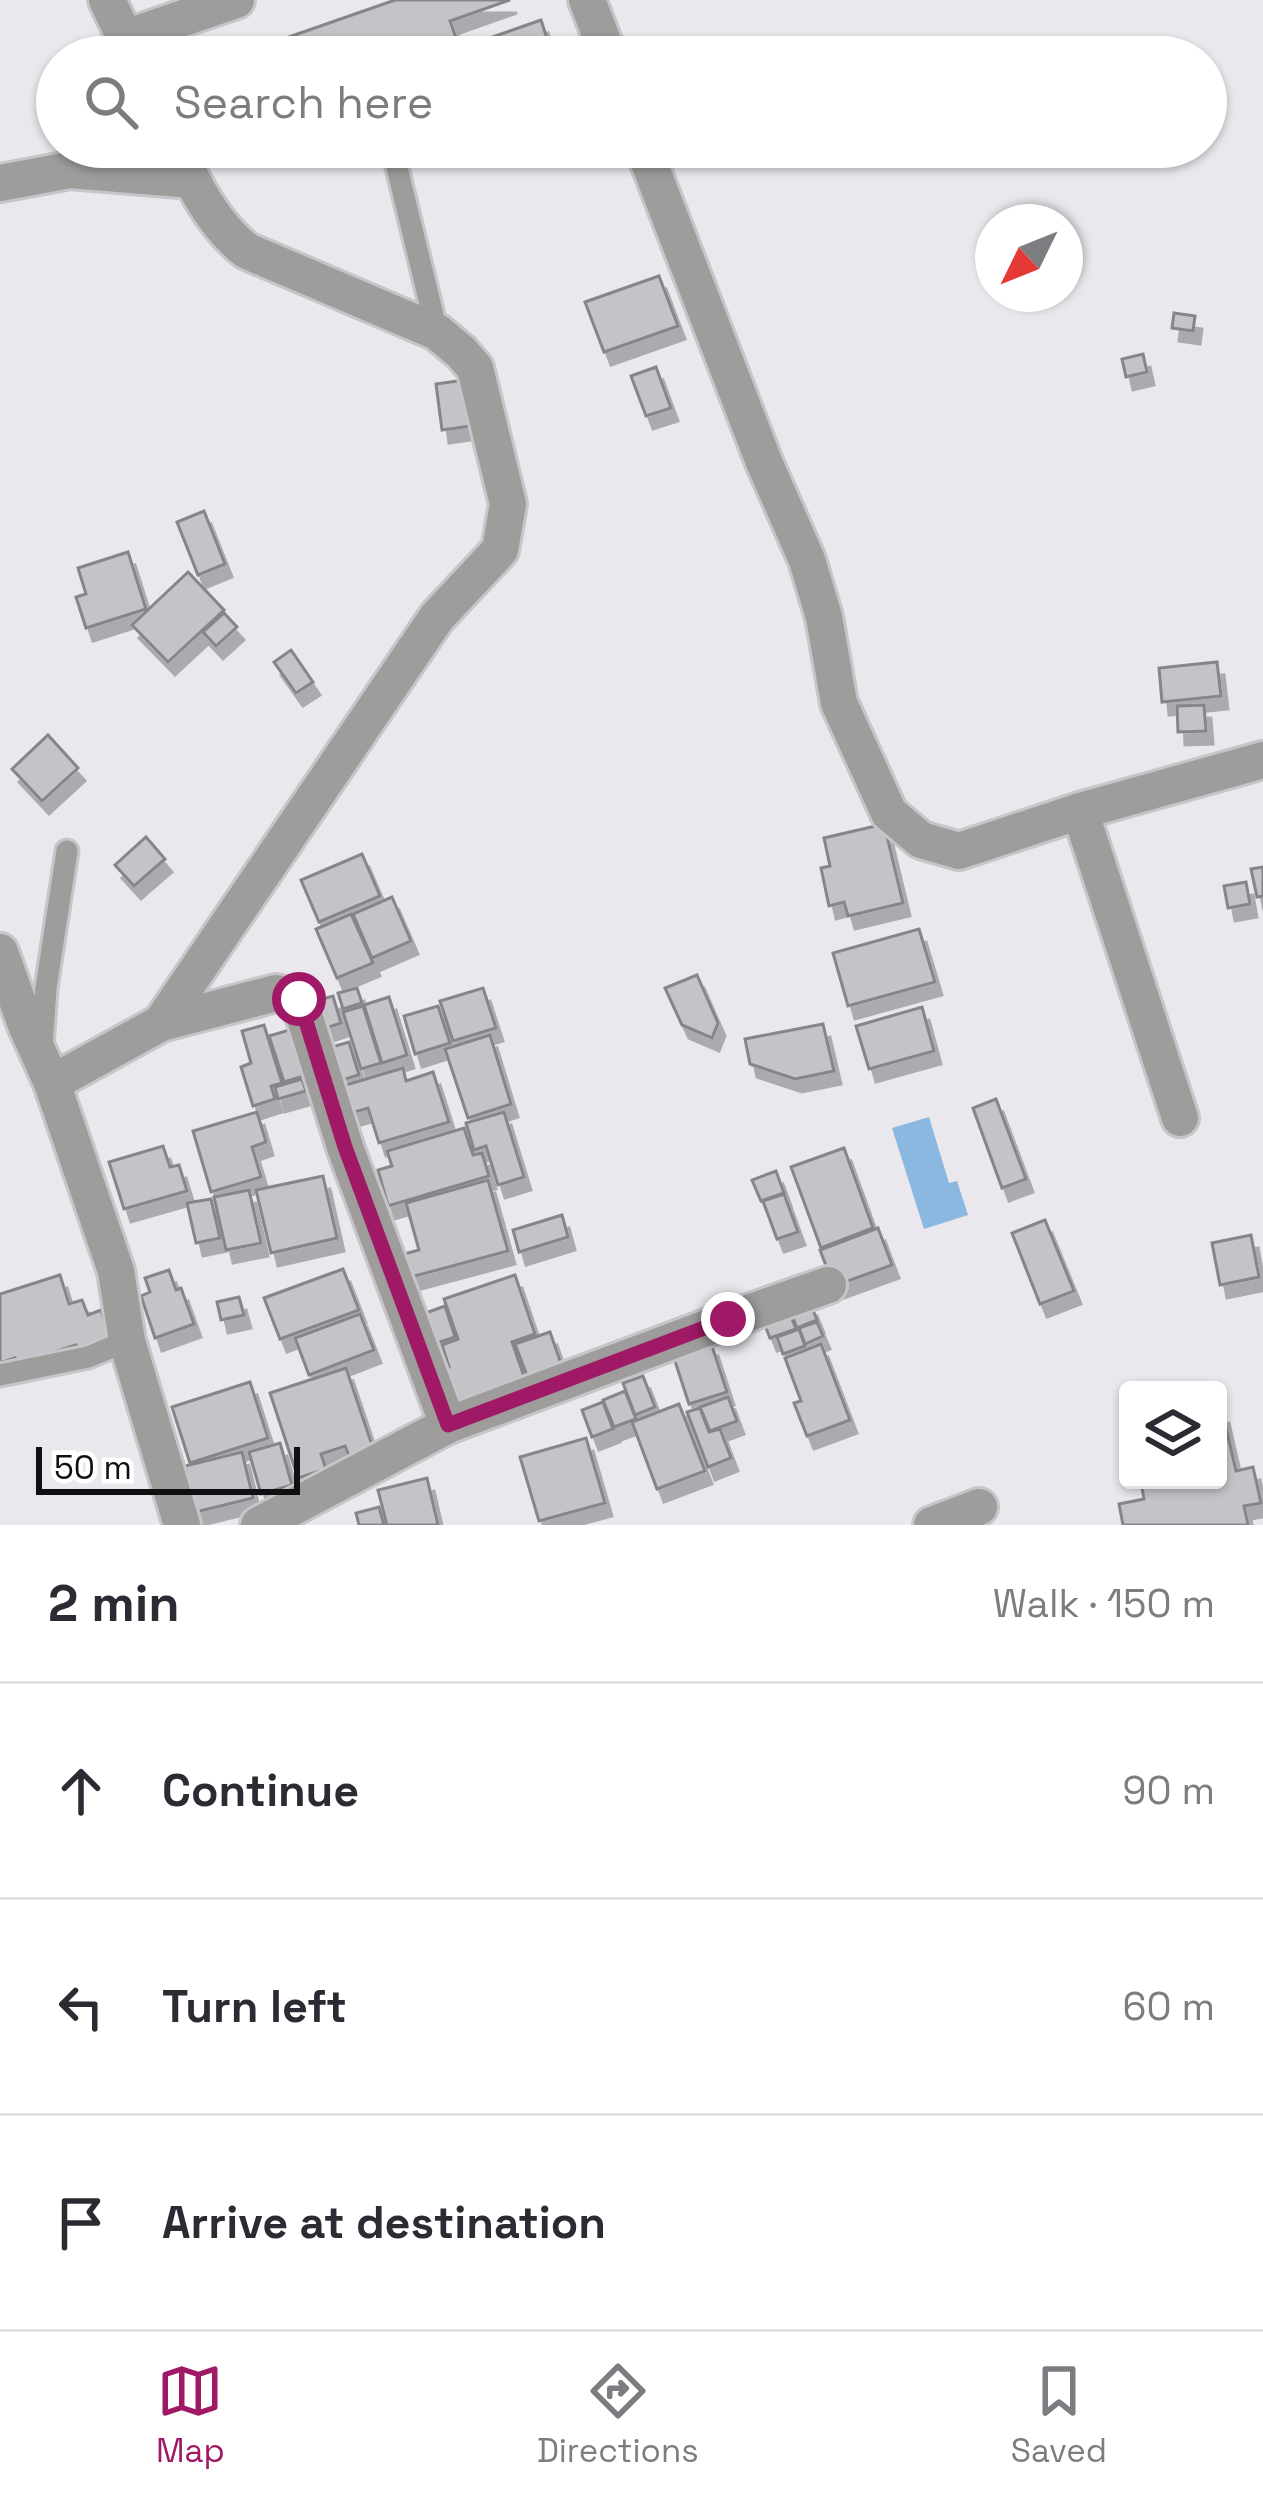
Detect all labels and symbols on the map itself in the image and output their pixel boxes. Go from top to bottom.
north arrow [975,204,1083,312]
route start [272,972,326,1026]
route end [701,1292,755,1346]
scale bar [36,1441,300,1494]

